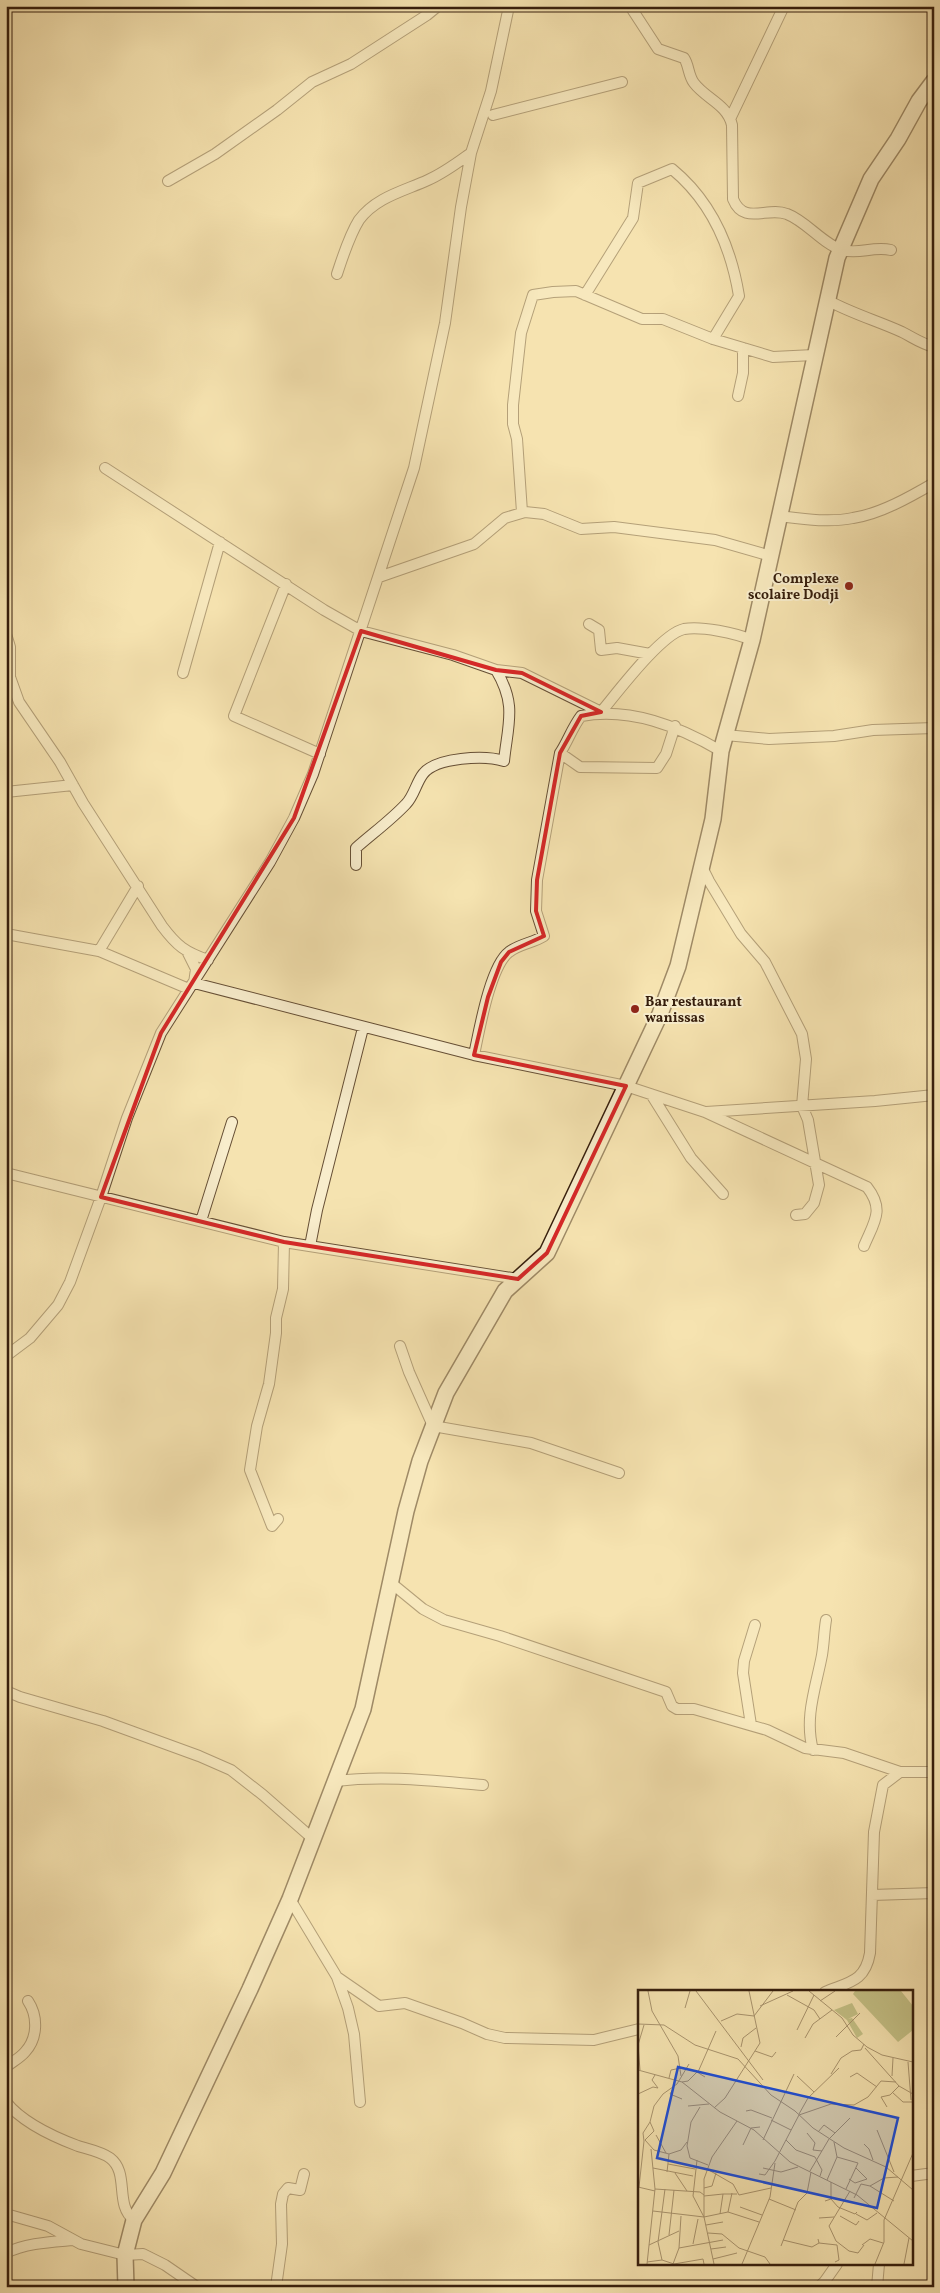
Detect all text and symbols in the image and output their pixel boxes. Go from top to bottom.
place label: Complexe scolaire Dodji [748,570,839,605]
marker: Complexe scolaire Dodji [843,580,855,592]
place label: Bar restaurant wanissas [645,993,742,1028]
marker: Bar restaurant wanissas [629,1003,641,1015]
inset map [638,1990,912,2266]

